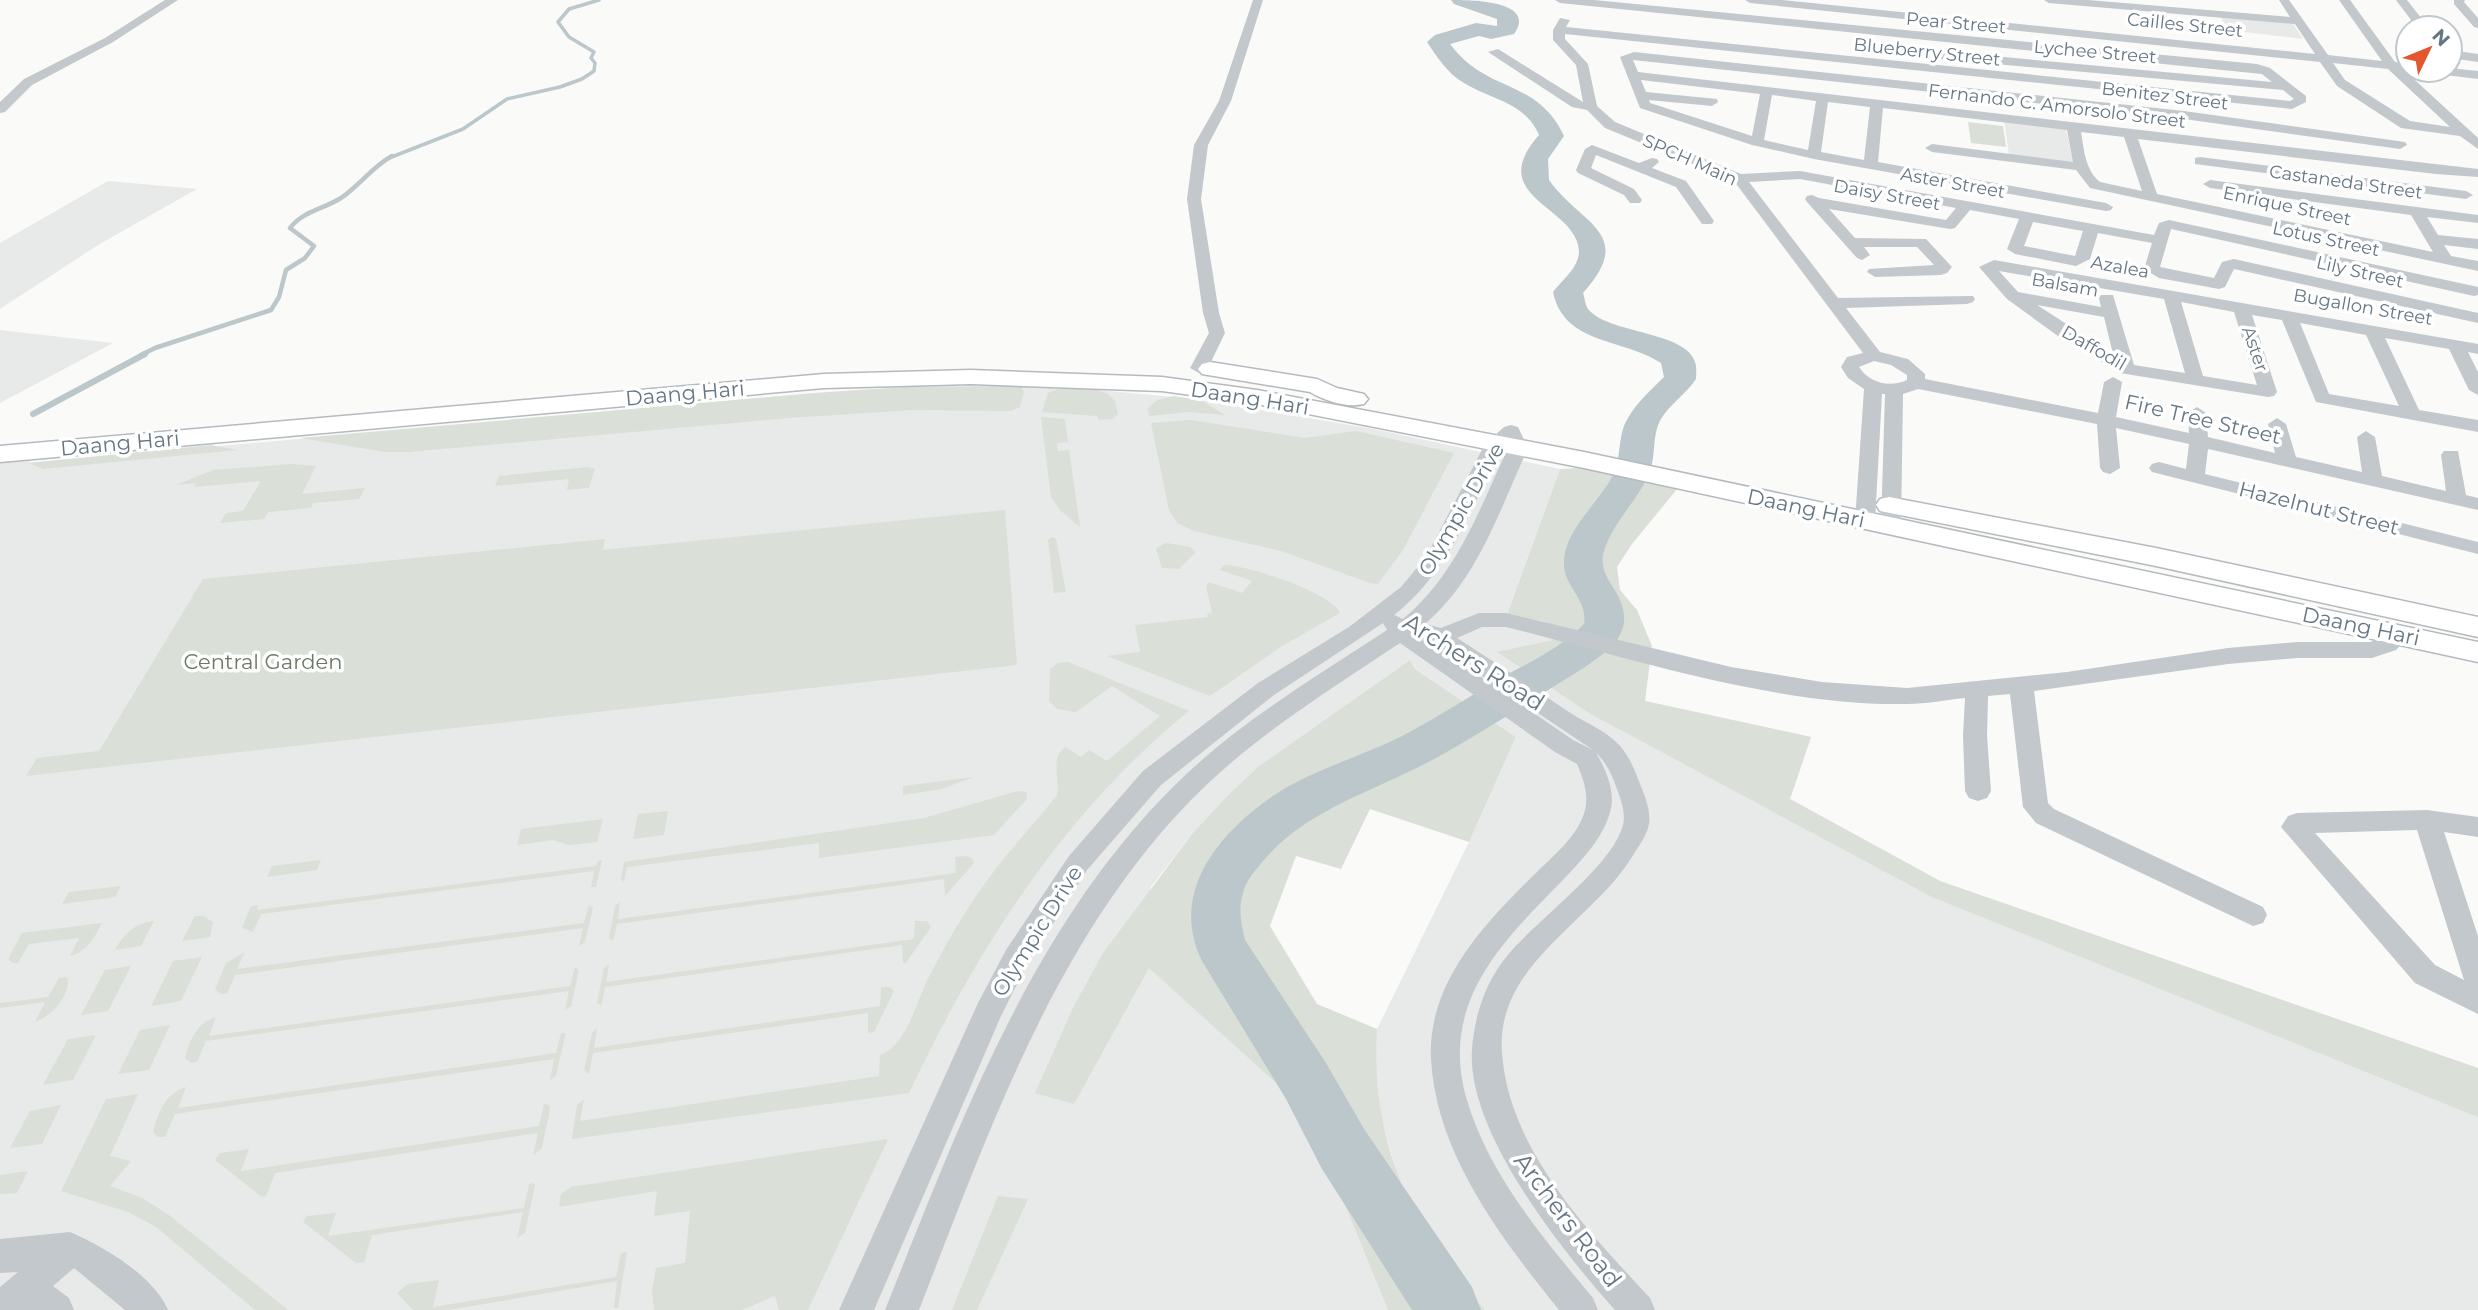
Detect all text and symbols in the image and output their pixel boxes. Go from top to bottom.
street label: Pear Street [1905,8,2007,38]
street label: Cailles Street [2126,8,2244,42]
north arrow [2394,14,2464,84]
text: N [2427,24,2455,51]
street label: Blueberry Street [1852,33,2002,71]
street label: Lychee Street [2033,36,2157,68]
street label: Benitez Street [2100,77,2230,115]
street label: Fernando C. Amorsolo Street [1927,79,2187,133]
street label: SPCH Main [1639,129,1741,191]
street label: Castaneda Street [2268,160,2424,204]
street label: Aster Street [1899,163,2007,203]
street label: Daisy Street [1832,175,1942,215]
street label: Enrique Street [2221,182,2353,230]
street label: Lotus Street [2270,217,2382,261]
street label: Azalea [2089,251,2151,283]
street label: Lily Street [2314,251,2406,293]
street label: Balsam [2030,268,2100,302]
street label: Bugallon Street [2292,284,2434,330]
street label: Daffodil [2058,321,2130,375]
street label: Aster [2237,323,2273,375]
street label: Daang Hari [624,375,746,411]
street label: Daang Hari [1189,376,1311,420]
street label: Fire Tree Street [2122,389,2284,449]
street label: Daang Hari [59,425,181,461]
street label: Olympic Drive [1413,438,1509,580]
street label: Hazelnut Street [2236,476,2402,540]
street label: Daang Hari [1745,483,1867,533]
street label: Daang Hari [2300,601,2422,651]
street label: Archers Road [1398,607,1550,717]
park label: Central Garden [184,649,342,674]
street label: Olympic Drive [987,861,1087,1001]
street label: Archers Road [1508,1147,1628,1293]

